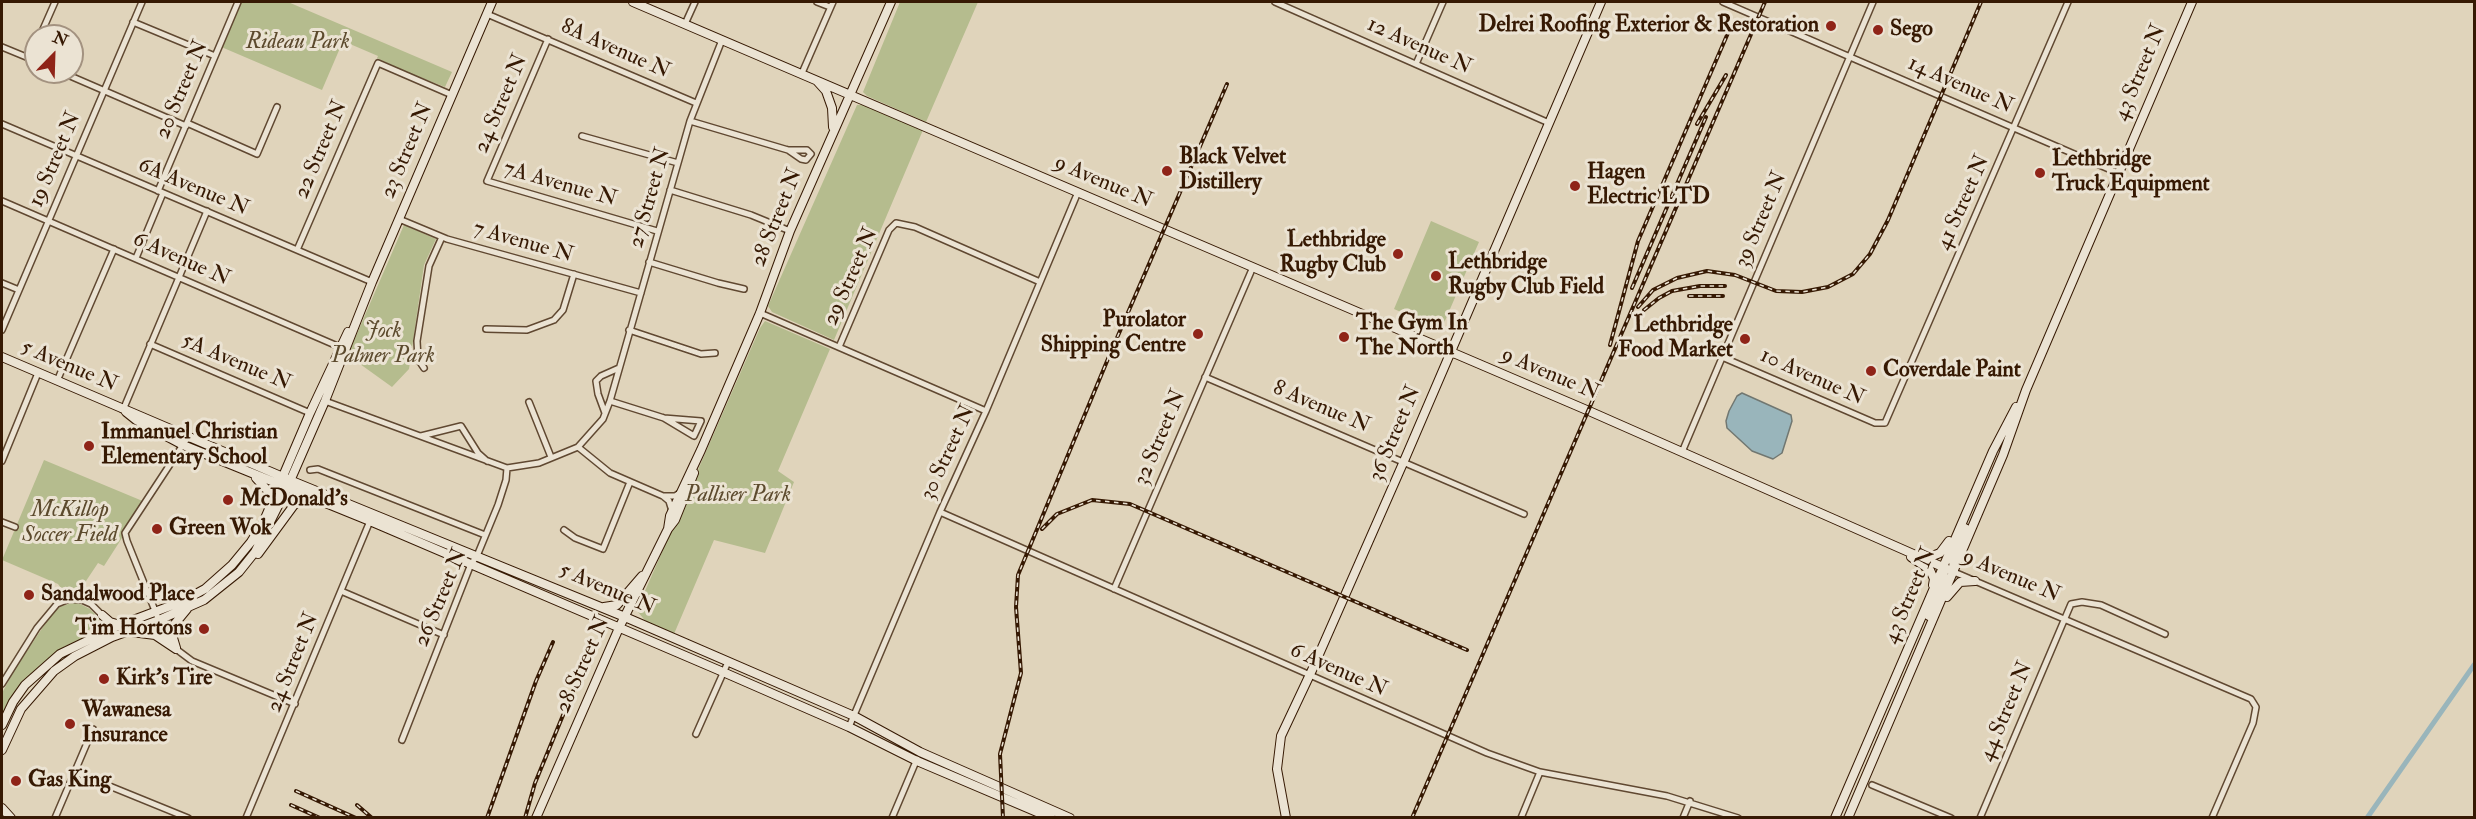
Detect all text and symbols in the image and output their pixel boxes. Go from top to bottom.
street label: 12 Avenue N [1363,12,1475,82]
place label: Delrei Roofing Exterior & Restoration [1478,13,1819,39]
street label: 8A Avenue N [556,14,674,86]
place label: Sego [1890,17,1933,43]
marker: Delrei Roofing Exterior & Restoration [1824,19,1838,33]
street label: 43 Street N [2109,21,2173,125]
marker: Sego [1871,23,1885,37]
north arrow [24,24,84,84]
text: N [50,27,71,51]
park label: Rideau Park [246,30,350,56]
street label: 20 Street N [150,37,216,143]
street label: 24 Street N [469,51,535,157]
street label: 14 Avenue N [1903,51,2017,121]
street label: 22 Street N [289,97,355,203]
street label: 23 Street N [376,99,440,203]
street label: 19 Street N [24,108,88,212]
street label: 27 Street N [624,145,678,251]
place label: Black Velvet Distillery [1179,145,1286,196]
place label: Lethbridge Truck Equipment [2052,147,2210,198]
street label: 9 Avenue N [1050,151,1156,215]
street label: 41 Street N [1931,151,1997,255]
street label: 6A Avenue N [134,153,252,223]
street label: 7A Avenue N [500,156,620,214]
place label: Hagen Electric LTD [1587,160,1710,212]
marker: Black Velvet Distillery [1160,164,1174,178]
street label: 28 Street N [746,165,810,271]
marker: Lethbridge Truck Equipment [2033,166,2047,180]
street label: 39 Street N [1730,168,1794,272]
marker: Hagen Electric LTD [1568,179,1582,193]
street label: 7 Avenue N [470,216,576,270]
street label: 29 Street N [819,224,885,330]
street label: 6 Avenue N [128,227,234,293]
place label: Lethbridge Rugby Club [1280,228,1386,280]
marker: Lethbridge Rugby Club [1391,247,1405,261]
place label: Lethbridge Rugby Club Field [1448,250,1604,302]
marker: Lethbridge Rugby Club Field [1429,269,1443,283]
place label: Purolator Shipping Centre [1041,308,1186,360]
place label: The Gym In The North [1356,311,1468,362]
place label: Lethbridge Food Market [1618,313,1733,364]
park label: Jock Palmer Park [331,319,435,370]
marker: Purolator Shipping Centre [1191,327,1205,341]
street label: 5A Avenue N [177,328,295,398]
marker: The Gym In The North [1337,330,1351,344]
marker: Lethbridge Food Market [1738,332,1752,346]
street label: 5 Avenue N [17,335,121,399]
street label: 9 Avenue N [1497,343,1603,407]
street label: 10 Avenue N [1756,343,1868,413]
place label: Coverdale Paint [1883,358,2021,384]
marker: Coverdale Paint [1864,364,1878,378]
street label: 8 Avenue N [1268,376,1374,440]
street label: 36 Street N [1364,382,1428,486]
street label: 32 Street N [1129,386,1193,490]
street label: 30 Street N [916,401,982,505]
place label: Immanuel Christian Elementary School [101,420,278,472]
marker: Immanuel Christian Elementary School [82,439,96,453]
park label: Palliser Park [685,483,791,509]
place label: McDonald's [240,487,348,513]
marker: McDonald's [221,493,235,507]
park label: McKillop Soccer Field [22,498,118,550]
place label: Green Wok [169,516,271,542]
marker: Green Wok [150,522,164,536]
street label: 43 Street N [1879,544,1943,648]
street label: 26 Street N [409,545,475,651]
street label: 9 Avenue N [1958,545,2064,609]
street label: 5 Avenue N [555,558,659,622]
place label: Sandalwood Place [41,582,195,608]
marker: Sandalwood Place [22,588,36,602]
street label: 24 Street N [262,609,326,717]
street label: 28 Street N [551,612,617,718]
place label: Tim Hortons [75,616,192,642]
marker: Tim Hortons [197,622,211,636]
street label: 6 Avenue N [1285,638,1391,704]
street label: 44 Street N [1974,658,2040,766]
place label: Kirk's Tire [116,666,213,692]
marker: Kirk's Tire [97,672,111,686]
place label: Wawanesa Insurance [82,698,171,750]
marker: Wawanesa Insurance [63,717,77,731]
place label: Gas King [28,768,111,794]
marker: Gas King [9,774,23,788]

